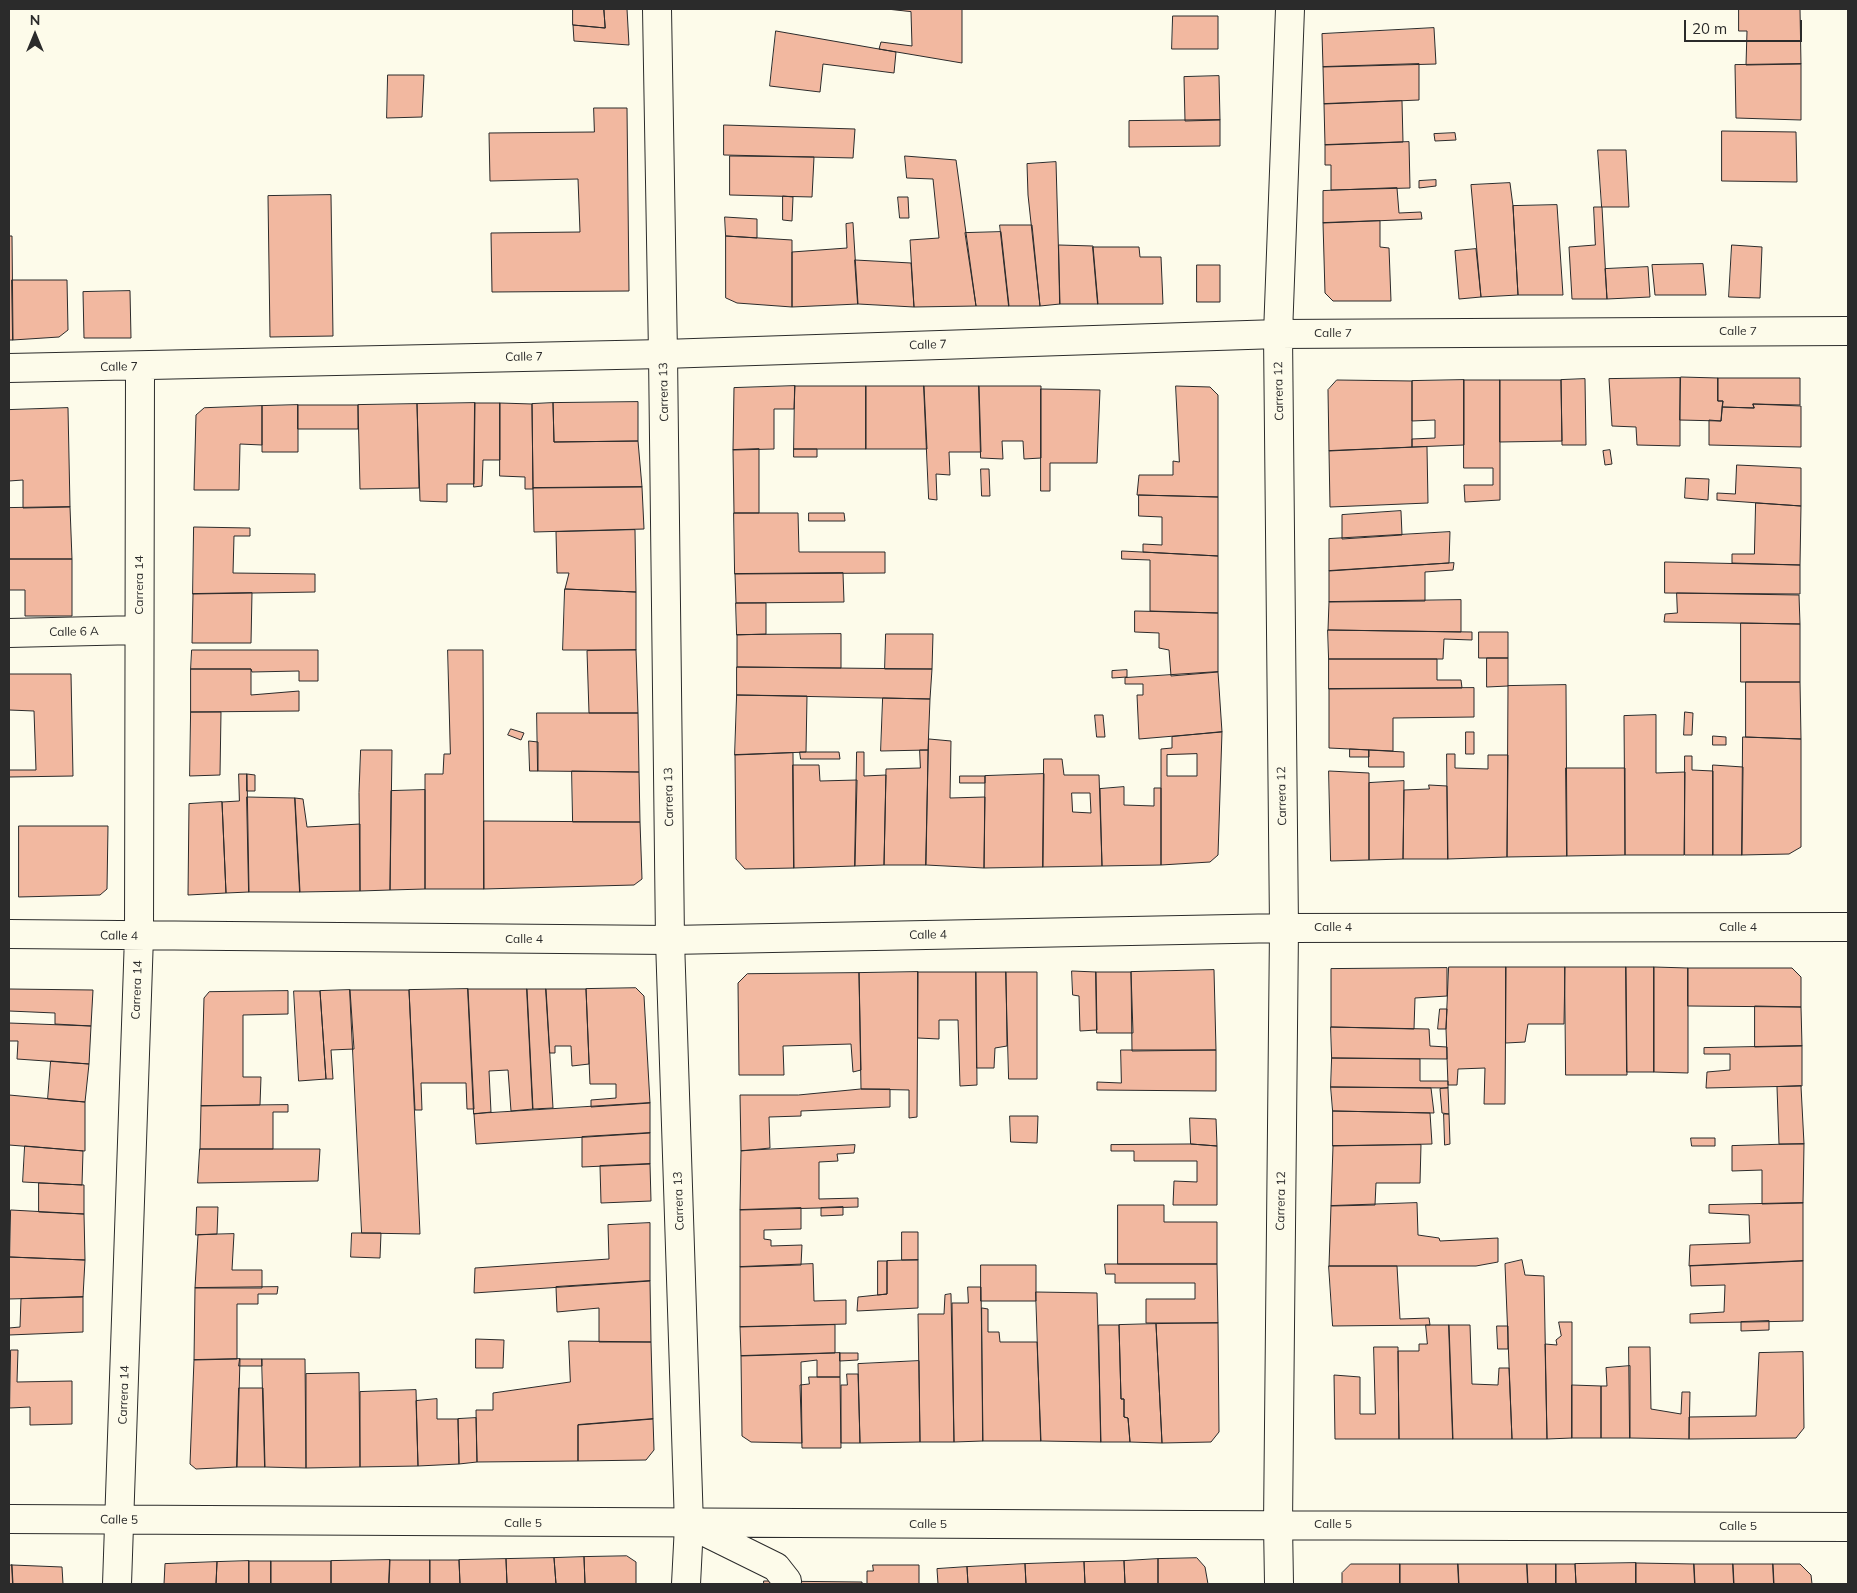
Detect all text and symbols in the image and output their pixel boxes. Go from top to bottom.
north arrow [10,10,60,60]
scale bar [1687,10,1804,42]
text: N [30,11,40,29]
text: 20 m [1692,19,1727,38]
street label: Calle 7 [1719,324,1757,338]
street label: Calle 7 [1314,326,1352,340]
street label: Calle 7 [909,337,947,353]
street label: Calle 7 [505,349,543,365]
street label: Calle 7 [100,359,138,375]
street label: Carrera 12 [1271,361,1287,421]
street label: Carrera 13 [656,362,672,422]
street label: Carrera 14 [132,555,146,615]
street label: Calle 6 A [49,624,99,640]
street label: Carrera 12 [1274,766,1290,826]
street label: Carrera 13 [661,767,677,827]
street label: Calle 4 [1314,920,1352,934]
street label: Calle 4 [1719,920,1757,934]
street label: Calle 4 [909,927,947,943]
street label: Calle 4 [100,928,138,944]
street label: Calle 4 [505,932,543,946]
street label: Carrera 14 [129,960,145,1020]
street label: Carrera 13 [671,1171,687,1231]
street label: Carrera 12 [1273,1171,1289,1231]
street label: Carrera 14 [116,1365,132,1425]
street label: Calle 5 [100,1512,138,1528]
street label: Calle 5 [504,1516,542,1530]
street label: Calle 5 [909,1517,947,1531]
street label: Calle 5 [1314,1517,1352,1531]
street label: Calle 5 [1719,1519,1757,1533]

